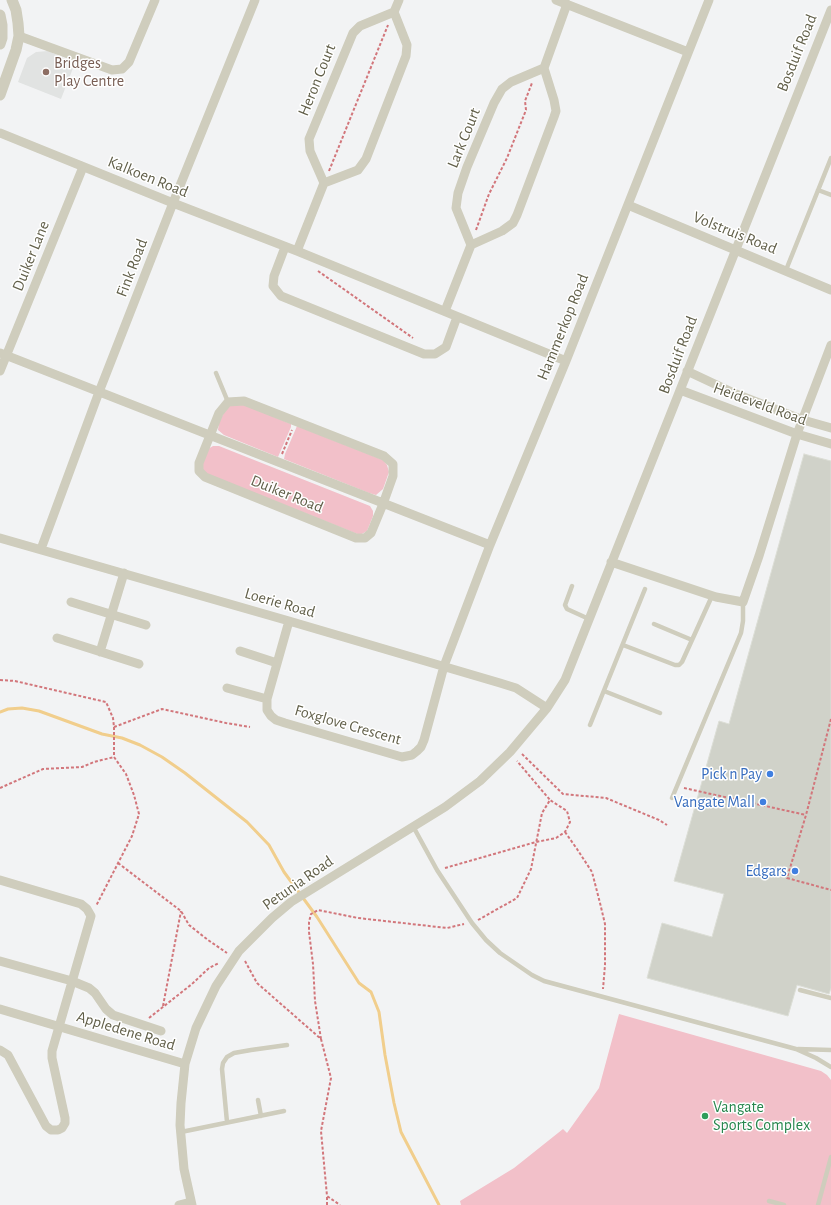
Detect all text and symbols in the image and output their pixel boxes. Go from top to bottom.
street label: Bosduif Road [773,11,821,95]
street label: Heron Court [294,41,340,119]
place label: Bridges Play Centre [54,53,124,91]
marker: Bridges Play Centre [41,67,51,77]
street label: Lark Court [443,105,485,171]
street label: Kalkoen Road [105,152,191,202]
street label: Volstruis Road [690,207,780,259]
street label: Duiker Lane [8,218,54,294]
street label: Fink Road [112,236,152,300]
street label: Hammerkop Road [533,271,593,383]
street label: Bosduif Road [654,313,702,397]
street label: Heideveld Road [711,378,809,430]
street label: Duiker Road [248,471,326,517]
street label: Loerie Road [242,584,318,622]
street label: Foxglove Crescent [293,701,403,749]
place label: Pick n Pay [701,764,762,784]
marker: Pick n Pay [765,769,775,779]
place label: Vangate Mall [674,792,755,812]
marker: Vangate Mall [758,797,768,807]
street label: Petunia Road [259,852,337,914]
place label: Edgars [746,861,787,881]
marker: Edgars [790,866,800,876]
street label: Appledene Road [74,1007,178,1055]
place label: Vangate Sports Complex [713,1097,810,1135]
marker: Vangate Sports Complex [700,1111,710,1121]

